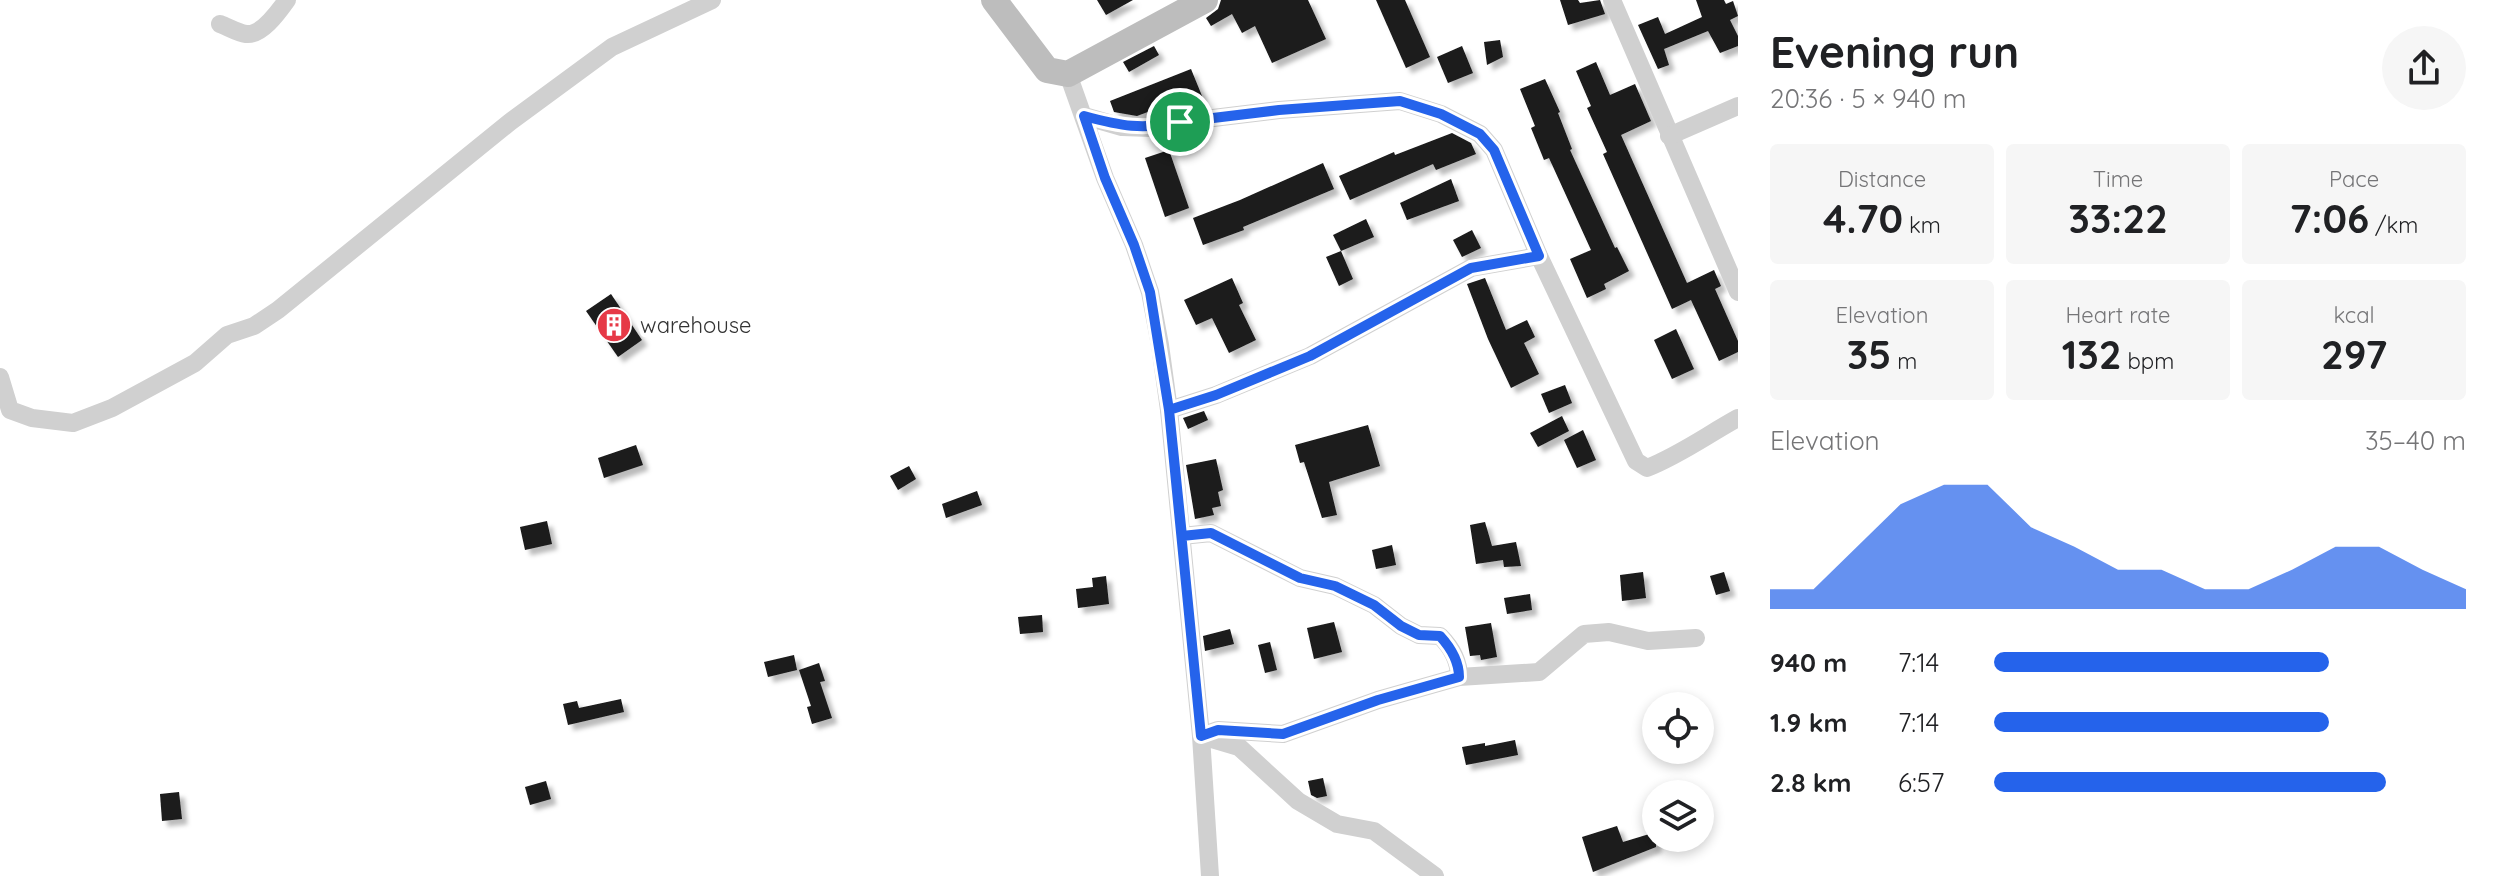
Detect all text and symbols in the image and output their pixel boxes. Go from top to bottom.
text: Evening run [1770,24,2019,79]
button: share [2382,26,2466,110]
text: 20:36 · 5 × 940 m [1770,82,1967,115]
pin [1146,88,1214,156]
icon: arrive [1158,100,1202,144]
text: Distance [1838,165,1926,193]
text: Time [2093,165,2143,193]
text: Pace [2329,165,2379,193]
text: 4.70 [1823,193,1903,243]
text: 33:22 [2068,193,2168,243]
text: 7:06 [2290,193,2369,243]
text: km [1903,211,1941,239]
text: /km [2369,211,2418,239]
text: Elevation [1836,301,1928,329]
text: Heart rate [2066,301,2170,329]
text: kcal [2333,301,2375,329]
building icon: warehouse [595,306,633,344]
place label: warehouse [640,311,751,339]
text: 35 [1847,329,1891,379]
text: 132 [2062,329,2122,379]
text: 297 [2321,329,2387,379]
text: m [1891,347,1917,375]
text: bpm [2122,347,2174,375]
text: Elevation [1770,424,1880,457]
text: 35–40 m [2365,424,2466,457]
text: 940 m [1770,646,1847,679]
text: 7:14 [1898,646,1939,679]
map controls [1642,692,1714,852]
button: locate [1642,692,1714,764]
text: 1.9 km [1770,706,1847,739]
text: 7:14 [1898,706,1939,739]
text: 2.8 km [1770,766,1852,799]
text: 6:57 [1898,766,1944,799]
button: layers [1642,780,1714,852]

